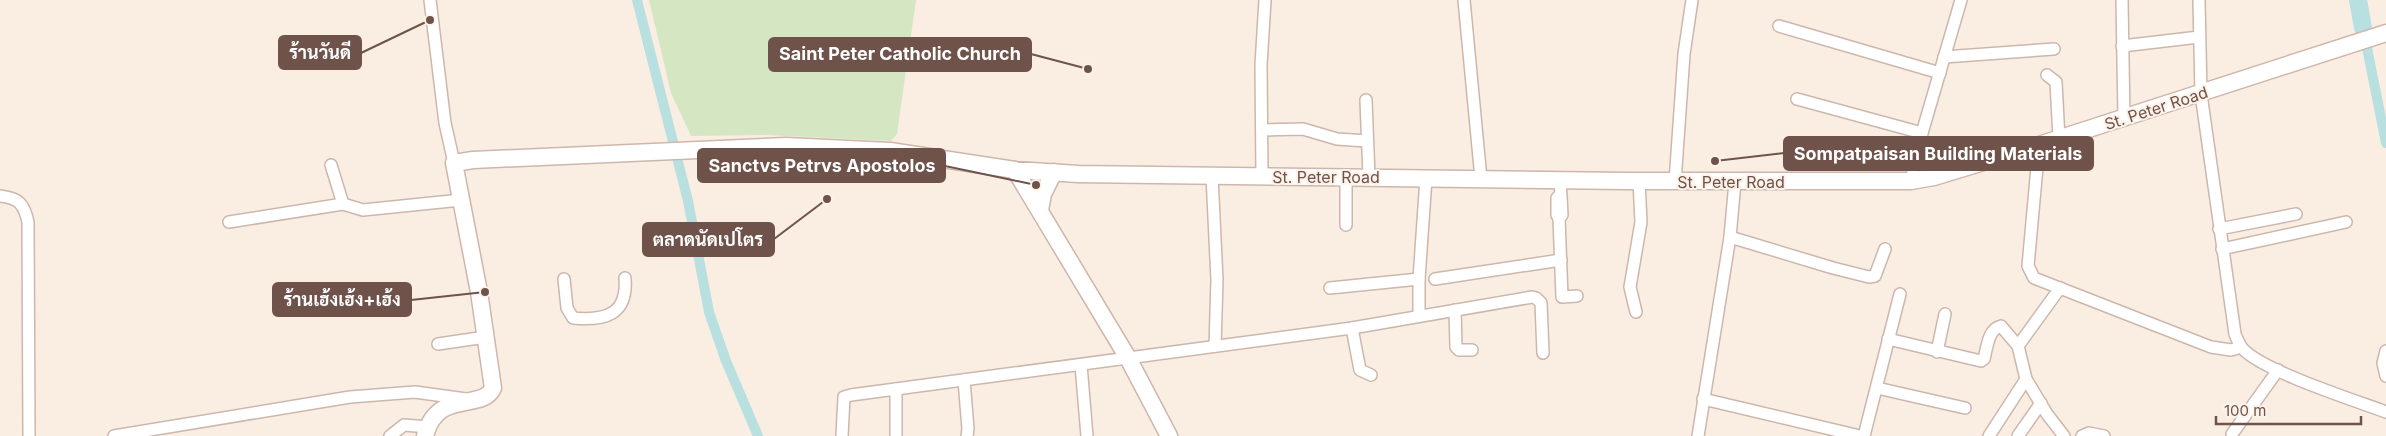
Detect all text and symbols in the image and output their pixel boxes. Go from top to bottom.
callout: ร้านวันดี [279,36,361,69]
callout: Saint Peter Catholic Church [769,38,1031,71]
text: ร้านวันดี [289,40,351,63]
text: Saint Peter Catholic Church [779,43,1021,64]
street label: St. Peter Road [2102,82,2210,134]
callout: Sompatpaisan Building Materials [1784,137,2093,170]
text: Sompatpaisan Building Materials [1794,143,2082,164]
callout: Sanctvs Petrvs Apostolos [698,149,945,182]
text: Sanctvs Petrvs Apostolos [708,155,936,176]
street label: St. Peter Road [1272,167,1380,187]
street label: St. Peter Road [1677,172,1785,192]
callout: ตลาดนัดเปโตร [643,223,774,256]
text: ตลาดนัดเปโตร [653,227,763,250]
callout: ร้านเฮ้งเฮ้ง+เฮ้ง [273,283,411,316]
text: ร้านเฮ้งเฮ้ง+เฮ้ง [283,288,401,310]
scale bar [2216,394,2361,426]
text: 100 m [2224,401,2266,420]

